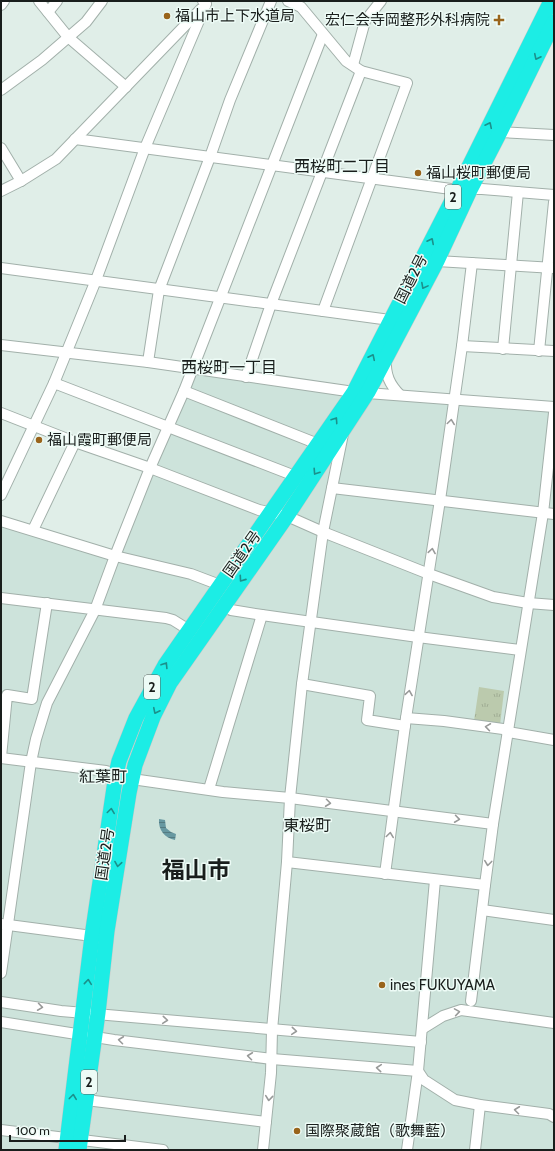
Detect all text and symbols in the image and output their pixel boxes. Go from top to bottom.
place label: 福山市上下水道局 [175,7,295,25]
marker: 福山市上下水道局 [162,11,172,21]
place label: 宏仁会寺岡整形外科病院 [325,11,490,29]
marker: 宏仁会寺岡整形外科病院 [493,14,505,26]
one-way arrow [534,52,542,60]
one-way arrow [484,122,492,129]
district label: 西桜町二丁目 [294,157,390,176]
place label: 福山桜町郵便局 [426,164,531,182]
marker: 福山桜町郵便局 [413,168,423,178]
road number: 2 [445,185,461,209]
one-way arrow [426,238,433,245]
street label: 国道2号 [391,251,431,307]
one-way arrow [421,282,428,289]
one-way arrow [367,354,374,361]
district label: 西桜町一丁目 [181,358,277,377]
one-way arrow [330,417,338,424]
one-way arrow [446,419,455,425]
place label: 福山霞町郵便局 [47,431,152,449]
marker: 福山霞町郵便局 [34,435,44,445]
one-way arrow [313,468,321,475]
street label: 国道2号 [219,527,265,581]
one-way arrow [428,548,436,554]
one-way arrow [239,575,247,582]
one-way arrow [160,662,167,669]
road number: 2 [144,675,160,699]
one-way arrow [405,690,413,696]
one-way arrow [153,707,161,714]
one-way arrow [485,723,492,732]
district label: 紅葉町 [79,767,127,786]
one-way arrow [325,798,331,807]
one-way arrow [106,808,115,814]
one-way arrow [454,814,460,823]
district label: 東桜町 [283,816,331,835]
street label: 国道2号 [92,827,118,881]
one-way arrow [385,832,394,838]
district label: 福山市 [162,856,231,884]
one-way arrow [114,860,123,867]
one-way arrow [484,860,493,866]
place label: ines FUKUYAMA [390,976,496,994]
one-way arrow [83,979,92,985]
marker: ines FUKUYAMA [377,980,387,990]
one-way arrow [36,1002,43,1011]
one-way arrow [454,1008,460,1017]
one-way arrow [162,1015,168,1024]
one-way arrow [291,1027,297,1036]
one-way arrow [118,1036,124,1045]
one-way arrow [247,1052,253,1061]
one-way arrow [376,1063,382,1072]
road number: 2 [81,1070,97,1094]
one-way arrow [68,1094,77,1101]
one-way arrow [264,1095,273,1101]
one-way arrow [514,1105,520,1114]
scale bar [10,1117,125,1143]
place label: 国際聚蔵館（歌舞藍） [305,1122,455,1140]
text: 100 m [16,1123,50,1138]
marker: 国際聚蔵館（歌舞藍） [292,1126,302,1136]

